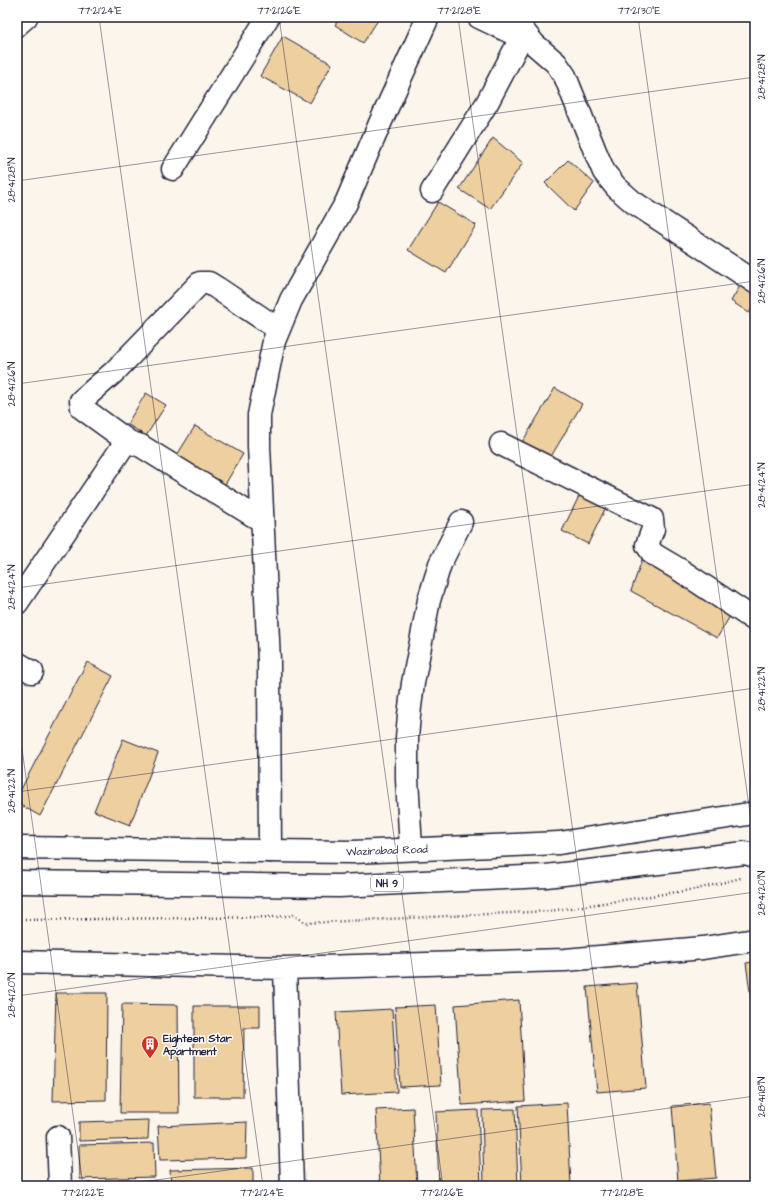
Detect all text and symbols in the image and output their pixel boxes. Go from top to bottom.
text: 77°21'24"E [78,4,122,18]
text: 77°21'26"E [257,4,301,18]
text: 77°21'28"E [437,4,481,18]
text: 77°21'30"E [618,4,660,18]
text: 28°41'28"N [755,55,769,99]
text: 28°41'28"N [5,158,19,202]
text: 28°41'26"N [755,259,769,303]
text: 28°41'26"N [5,362,19,406]
text: 28°41'24"N [755,462,769,508]
text: 28°41'24"N [5,564,19,610]
text: 28°41'22"N [755,667,769,711]
text: 28°41'22"N [5,769,19,813]
street label: Wazirabad Road [346,842,429,859]
text: 28°41'20"N [755,871,769,915]
road number: NH 9 [371,875,403,891]
text: 28°41'20"N [5,973,19,1017]
place label: Eighteen Star Apartment [163,1031,233,1060]
building icon: Eighteen Star Apartment [140,1034,160,1059]
text: 28°41'18"N [755,1077,769,1117]
text: 77°21'22"E [62,1186,105,1200]
text: 77°21'24"E [240,1186,284,1200]
text: 77°21'26"E [420,1186,464,1200]
text: 77°21'28"E [600,1186,644,1200]

